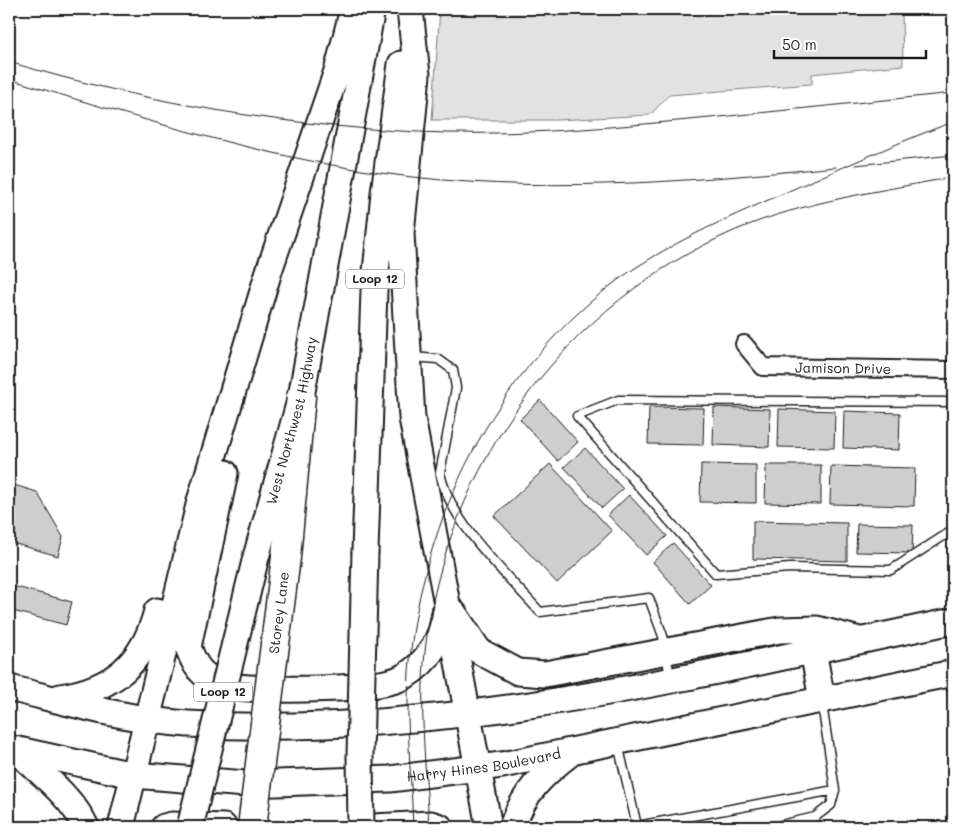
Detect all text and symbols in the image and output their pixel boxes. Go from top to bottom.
scale bar [774,28,927,60]
text: 50 m [782,34,817,54]
road number: Loop 12 [346,270,404,288]
street label: West Northwest Highway [261,335,321,507]
street label: Jamison Drive [795,358,891,378]
street label: Storey Lane [264,571,293,655]
road number: Loop 12 [194,682,252,702]
street label: Harry Hines Boulevard [406,743,562,786]

